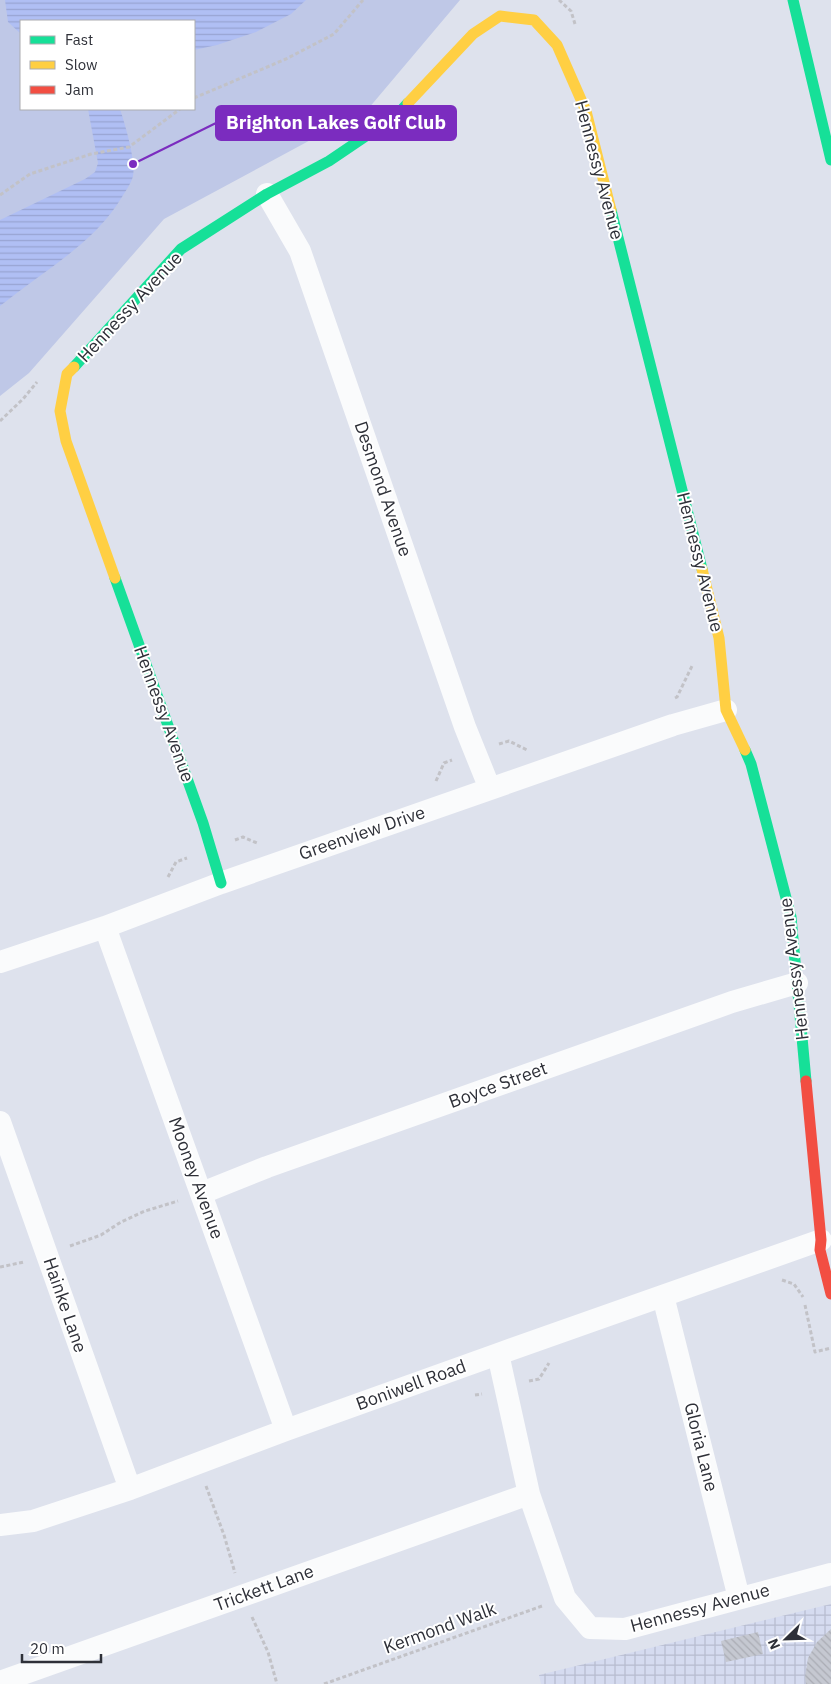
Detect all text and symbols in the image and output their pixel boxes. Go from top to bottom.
legend [20,20,195,110]
text: Fast [65,30,93,49]
text: Slow [65,55,98,74]
text: Jam [65,80,94,99]
street label: Hennessy Avenue [570,98,629,242]
callout: Brighton Lakes Golf Club [216,106,456,140]
text: Brighton Lakes Golf Club [226,110,446,134]
street label: Hennessy Avenue [72,246,187,367]
street label: Desmond Avenue [350,418,417,560]
street label: Hennessy Avenue [672,490,729,634]
street label: Hennessy Avenue [129,643,200,785]
street label: Greenview Drive [296,800,428,865]
street label: Hennessy Avenue [773,896,814,1042]
street label: Boyce Street [445,1056,550,1113]
street label: Mooney Avenue [164,1114,229,1242]
street label: Hainke Lane [38,1254,93,1356]
street label: Boniwell Road [353,1354,469,1415]
street label: Gloria Lane [679,1400,724,1494]
street label: Trickett Lane [211,1559,317,1616]
street label: Hennessy Avenue [628,1578,772,1637]
street label: Kermond Walk [380,1596,500,1659]
north arrow [761,1614,811,1664]
scale bar [22,1632,101,1664]
text: N [764,1636,784,1652]
text: 20 m [30,1639,65,1658]

